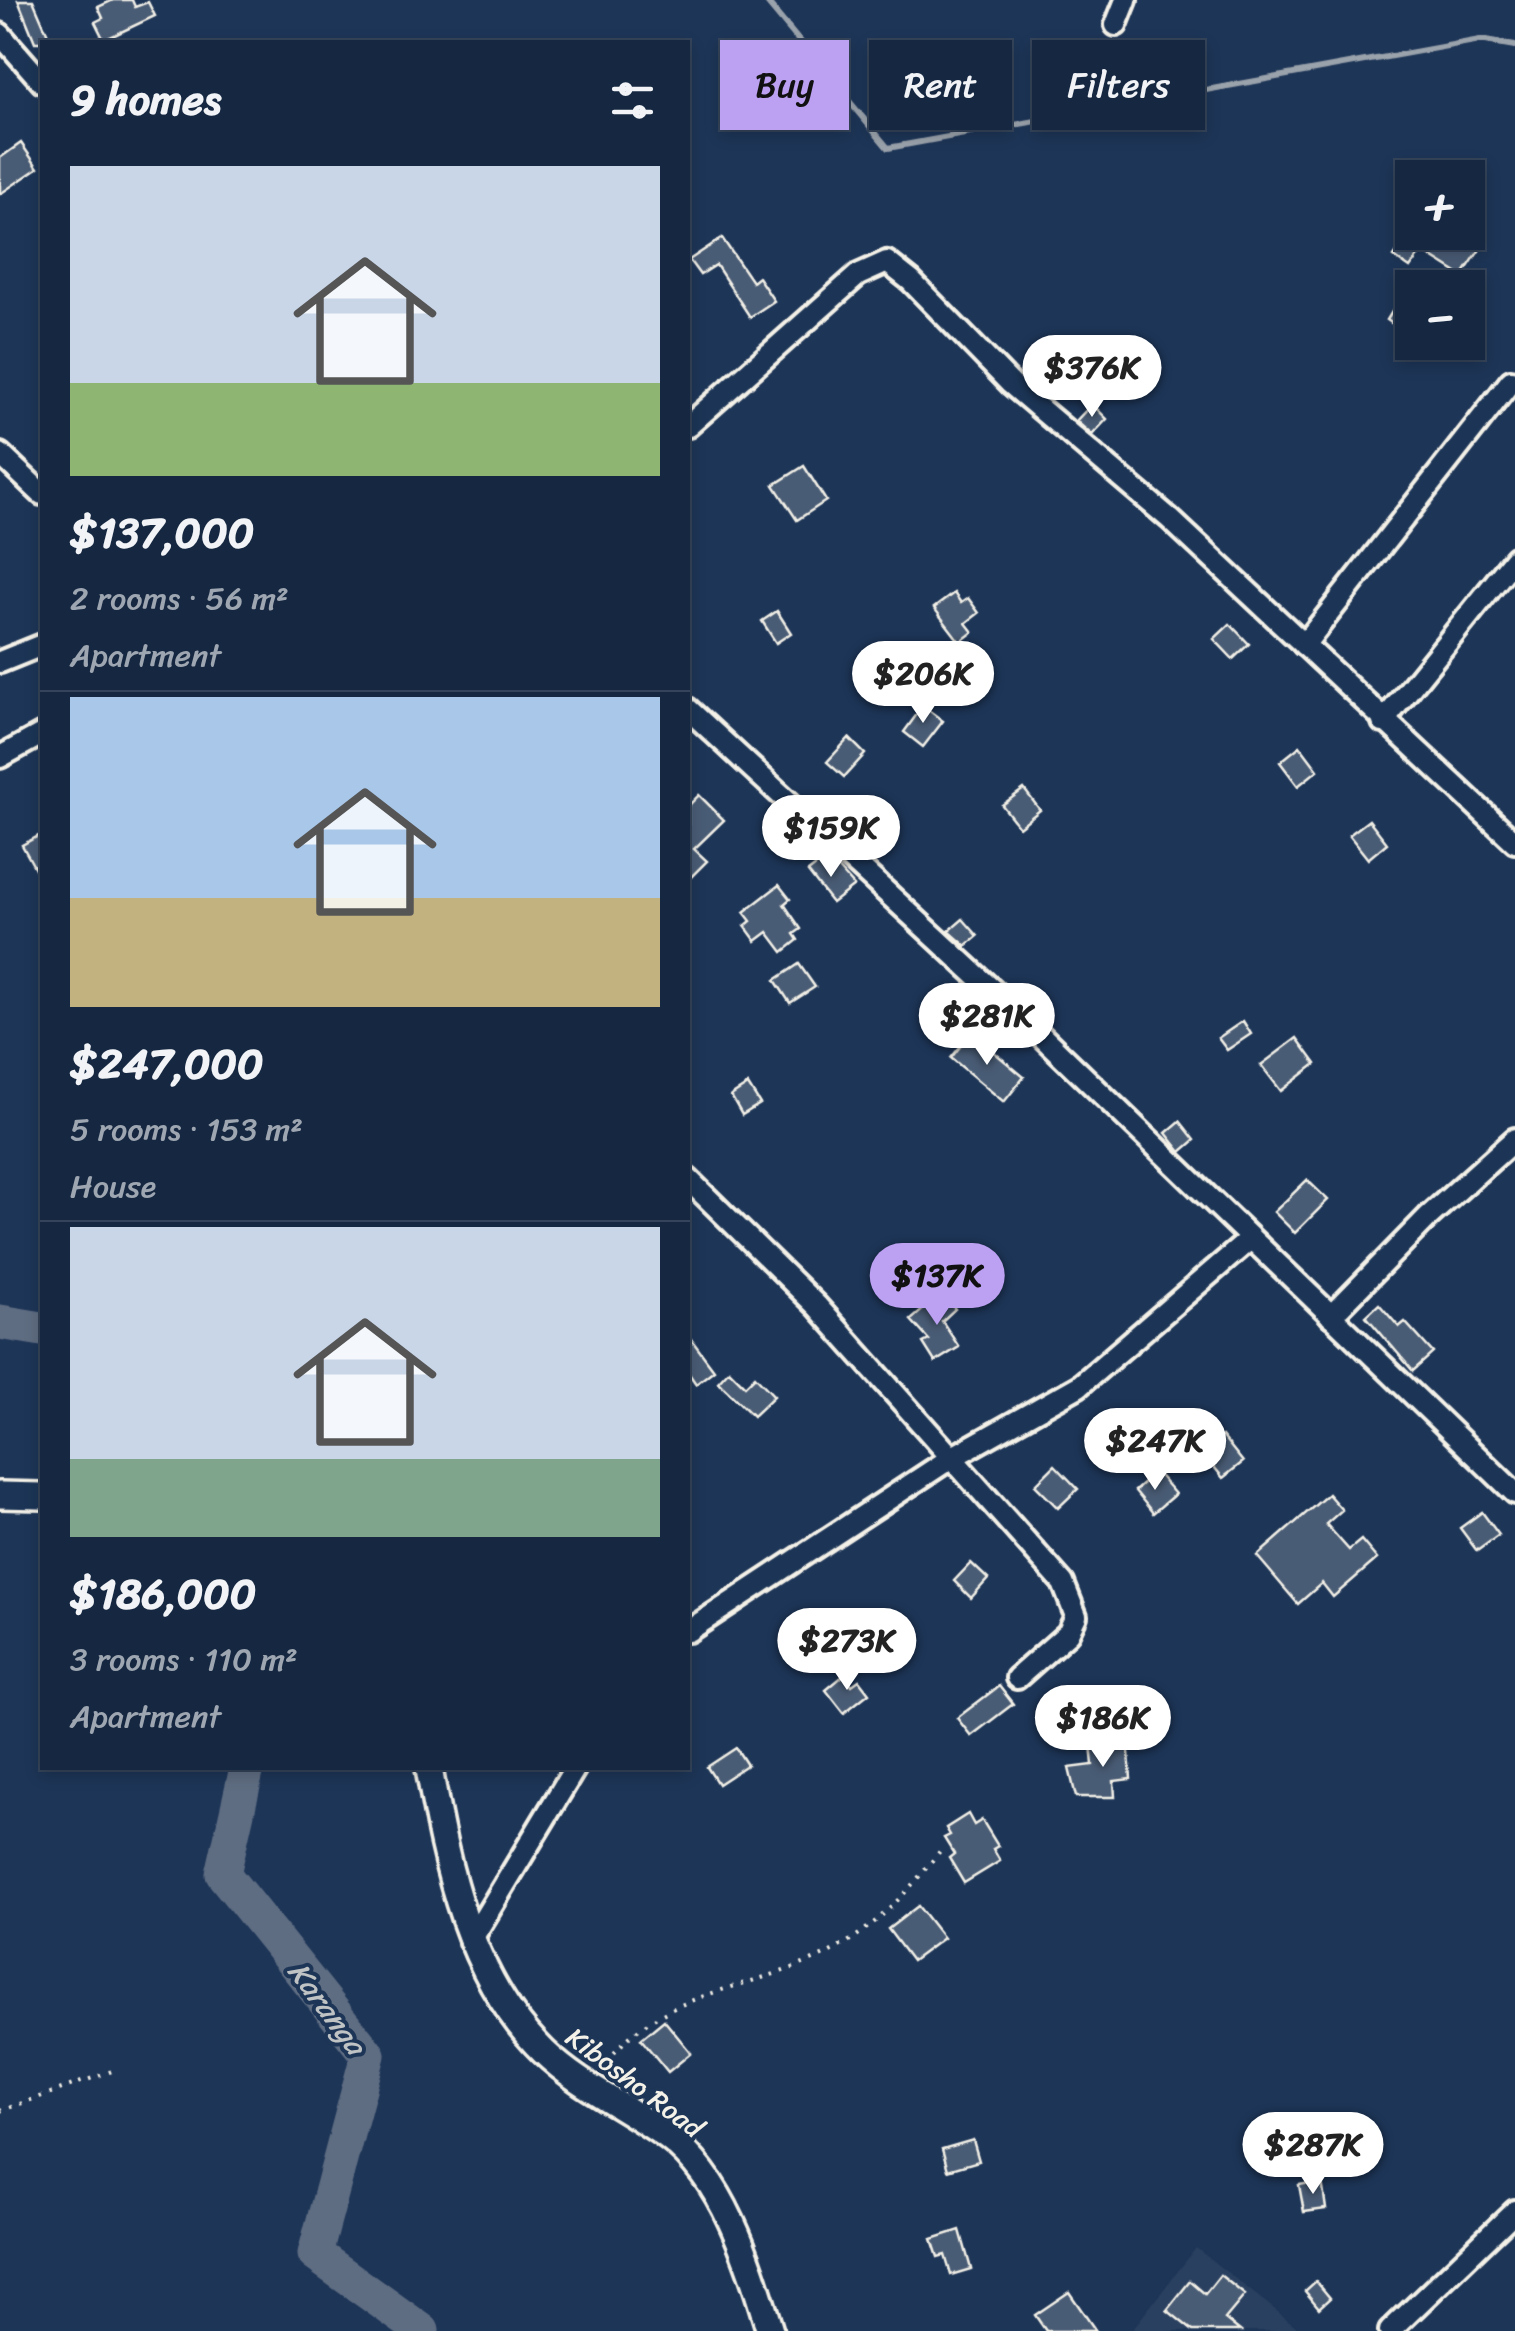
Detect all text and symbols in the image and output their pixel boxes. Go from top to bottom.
chip: Buy [720,40,849,130]
chip: Rent [869,40,1012,130]
chip: Filters [1032,40,1205,130]
text: 9 homes [70,63,221,137]
icon: filters [605,73,660,128]
map controls [1395,160,1485,360]
button: + [1395,160,1485,250]
icon: home [275,231,455,411]
button: − [1395,270,1485,360]
pin: $376K [1022,335,1162,420]
text: $376K [1044,339,1140,396]
text: $137,000 [70,496,254,570]
text: 2 rooms · 56 m² [70,570,289,627]
text: Apartment [70,627,221,684]
pin: $206K [853,641,993,726]
text: $206K [874,645,972,702]
icon: home [275,762,455,942]
pin: $159K [761,795,901,880]
text: $159K [784,799,878,856]
pin: $281K [917,983,1057,1068]
text: $281K [941,987,1033,1044]
text: $247,000 [70,1027,264,1101]
text: 5 rooms · 153 m² [70,1101,303,1158]
text: House [70,1158,156,1215]
pin: $137K [867,1243,1007,1328]
text: $137K [892,1247,982,1304]
icon: home [275,1292,455,1472]
pin: $247K [1085,1408,1225,1493]
text: $247K [1106,1412,1204,1469]
text: $186,000 [70,1557,256,1631]
pin: $273K [777,1608,917,1693]
text: $273K [799,1612,895,1669]
text: 3 rooms · 110 m² [70,1631,298,1688]
pin: $186K [1033,1685,1173,1770]
text: Apartment [70,1688,221,1745]
text: $186K [1057,1689,1149,1746]
water label: Karanga [273,1949,383,2069]
street label: Kibosho Road [555,2014,716,2152]
pin: $287K [1243,2112,1383,2197]
text: $287K [1264,2116,1362,2173]

